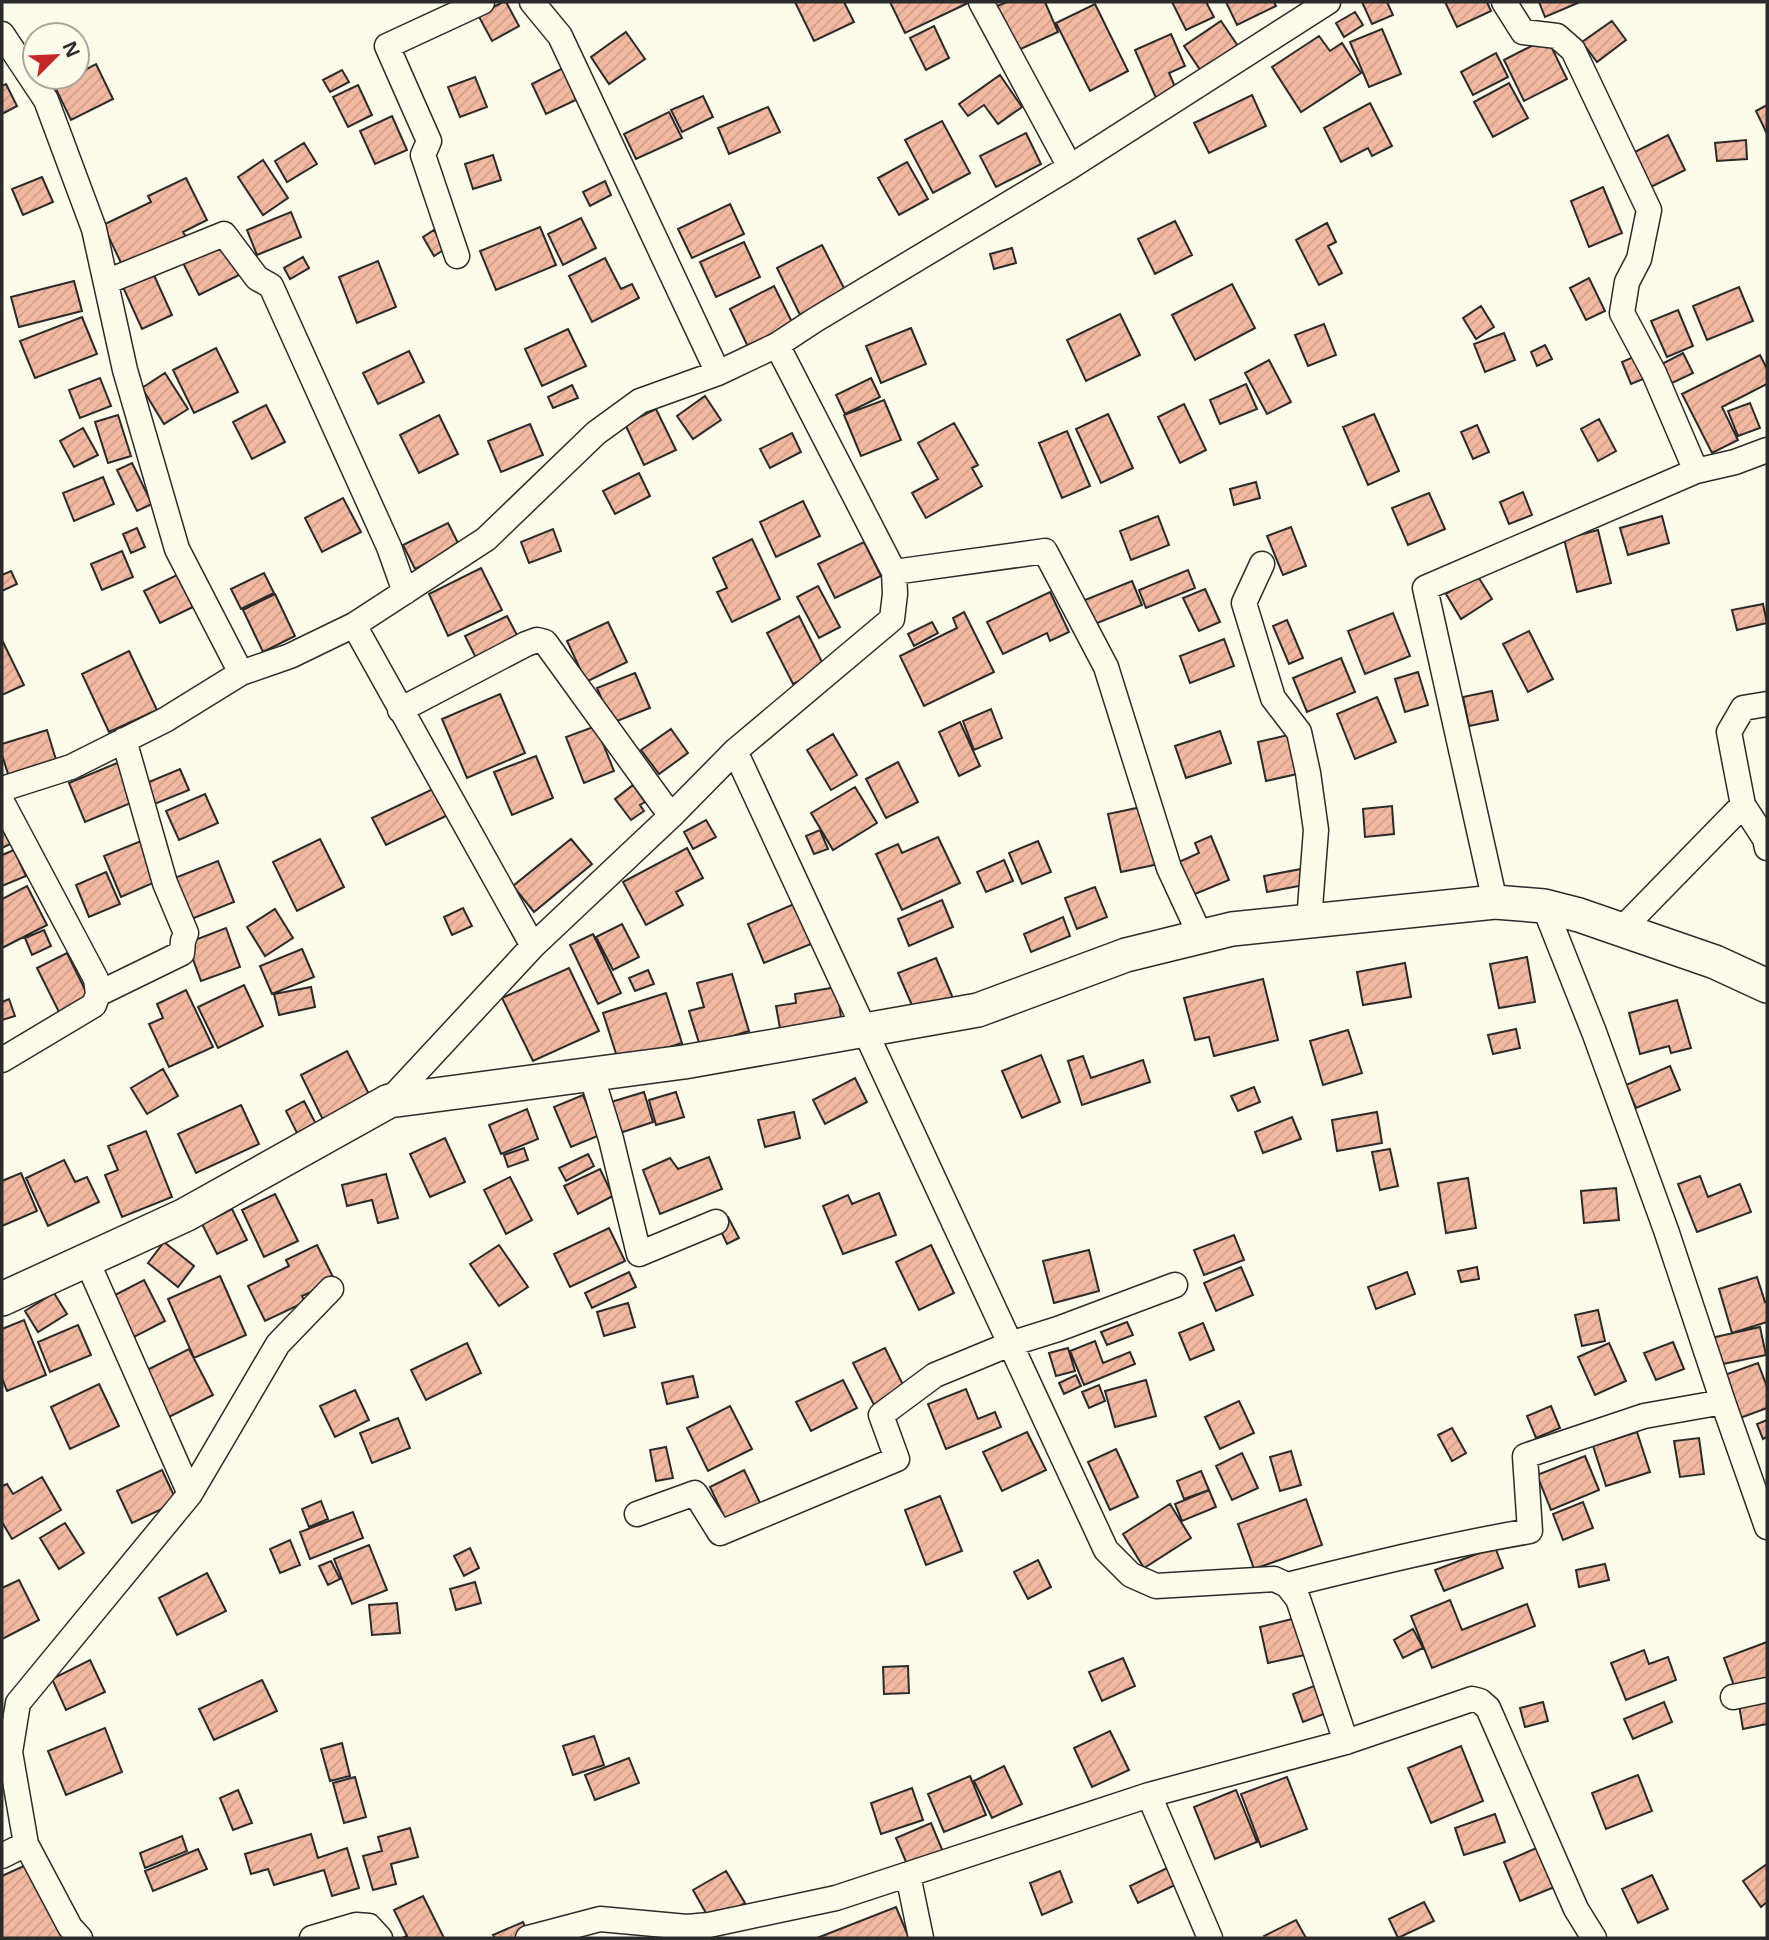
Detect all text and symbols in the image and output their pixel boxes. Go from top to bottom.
north arrow [21,21,91,91]
text: N [57,37,87,61]

